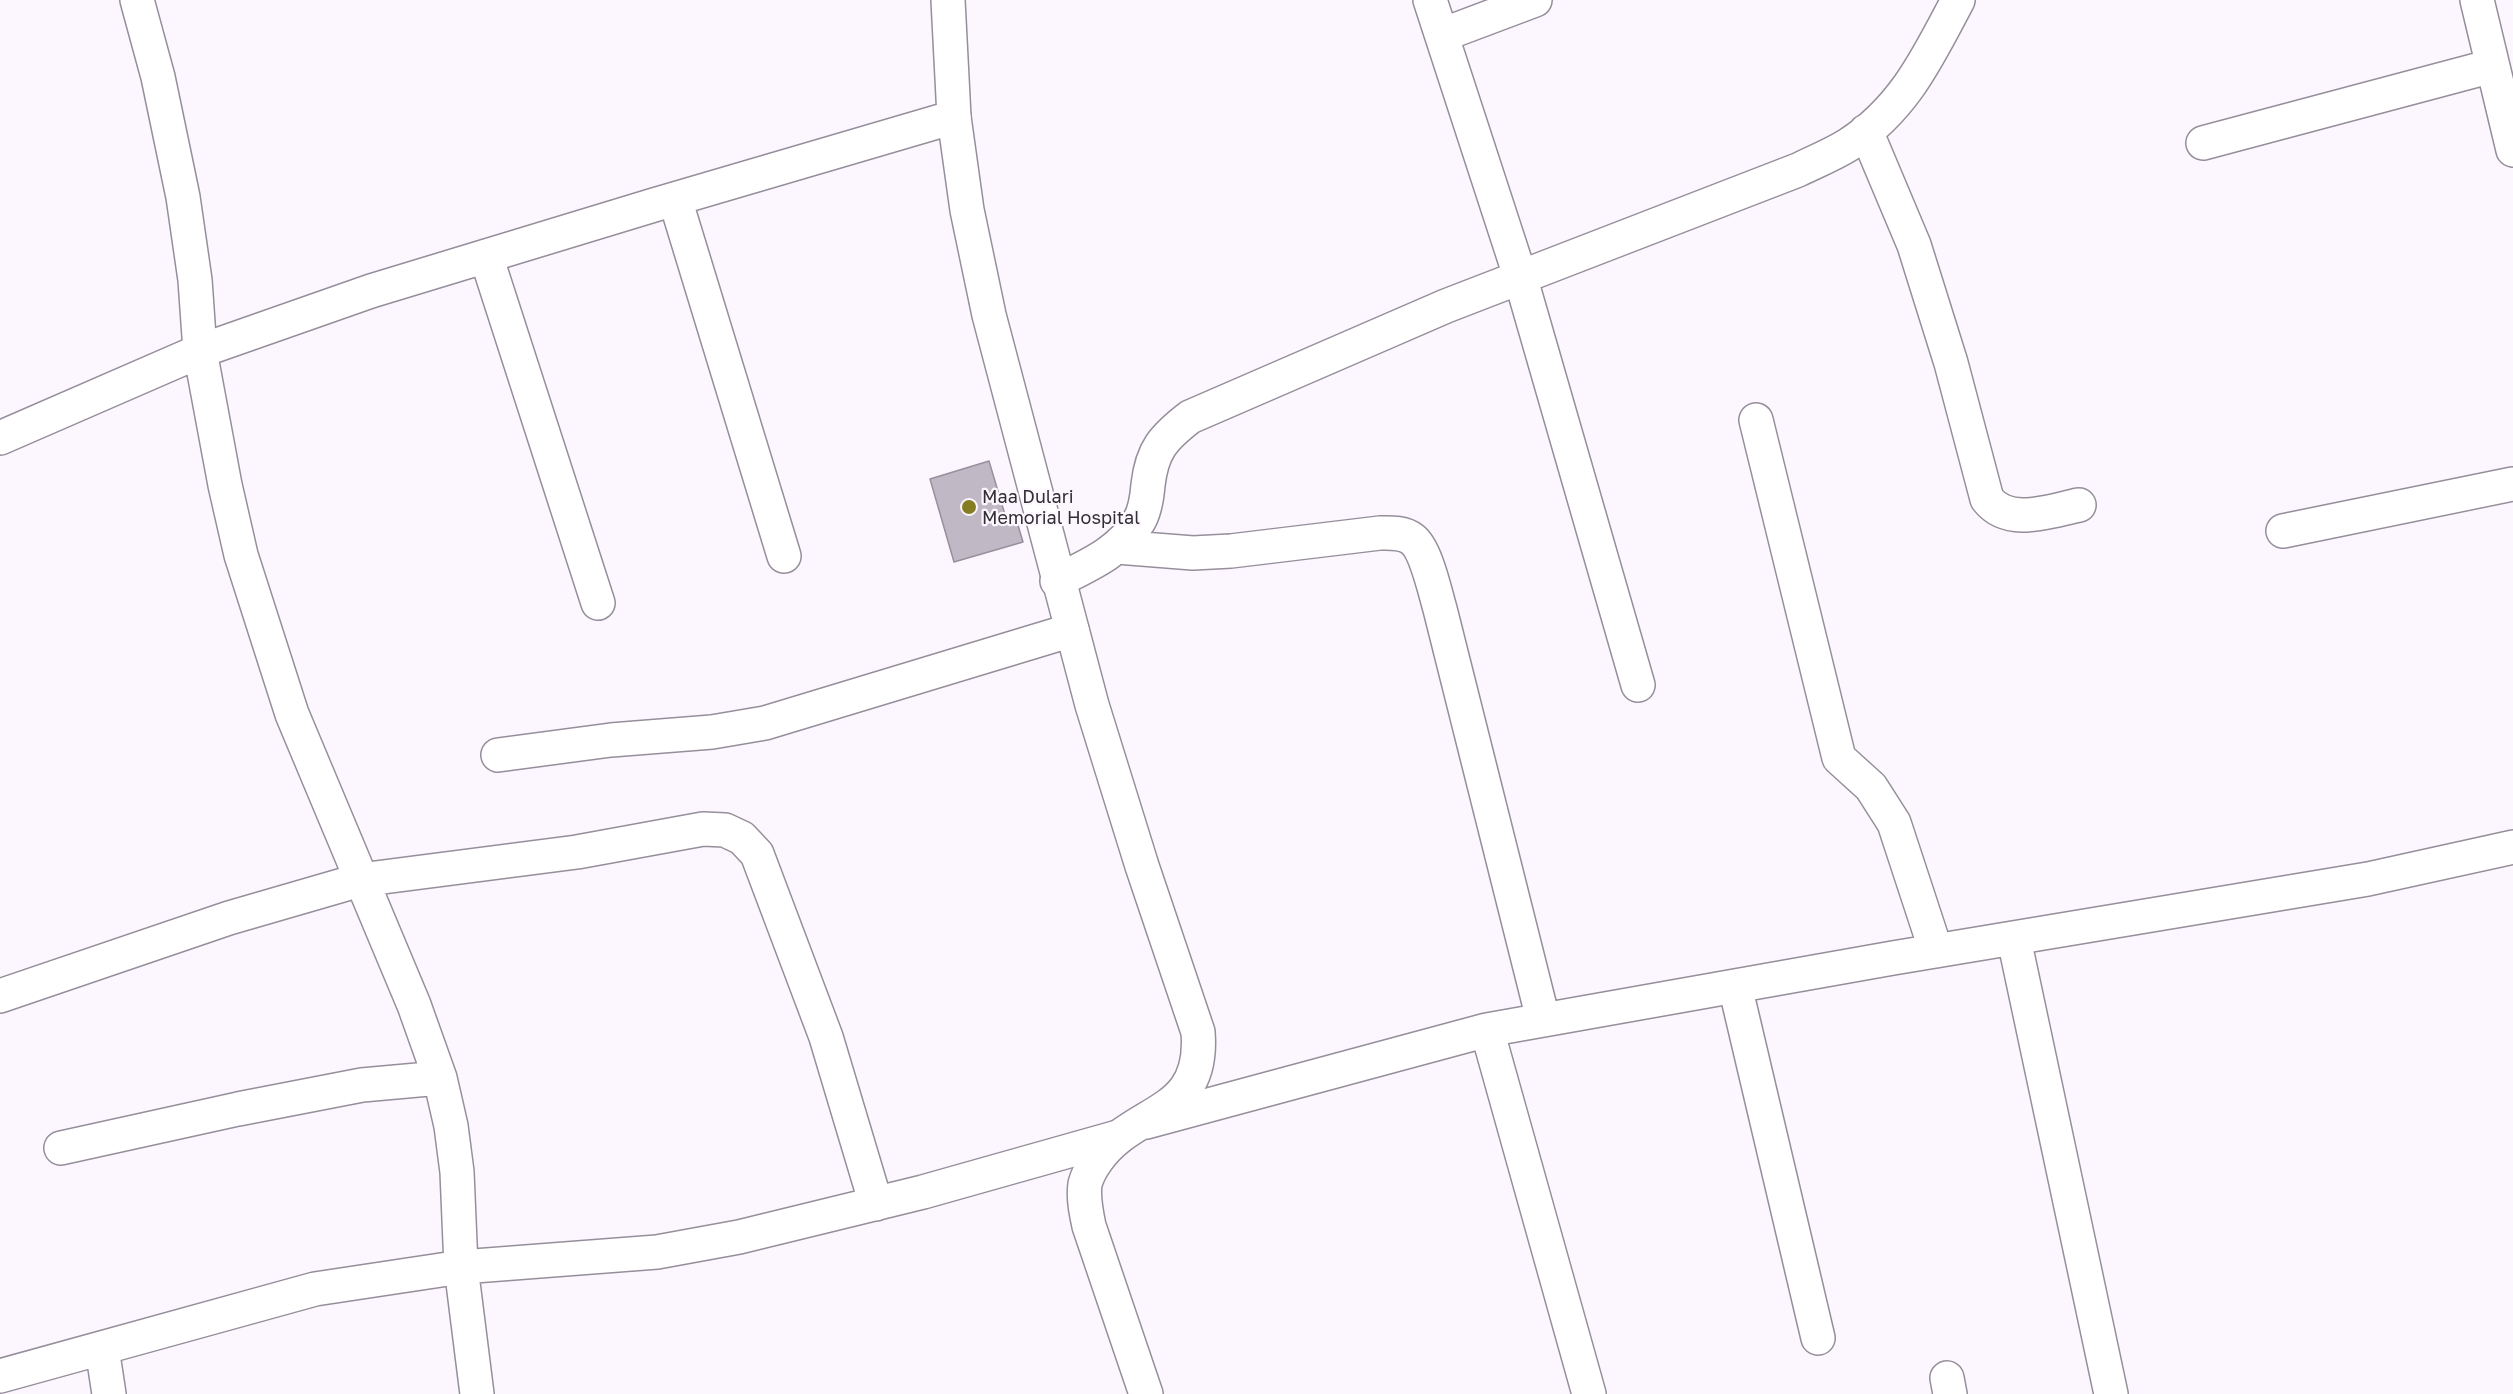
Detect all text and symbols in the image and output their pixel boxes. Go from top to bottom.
place label: Maa Dulari Memorial Hospital [982,486,1140,528]
marker: Maa Dulari Memorial Hospital [960,498,978,516]

